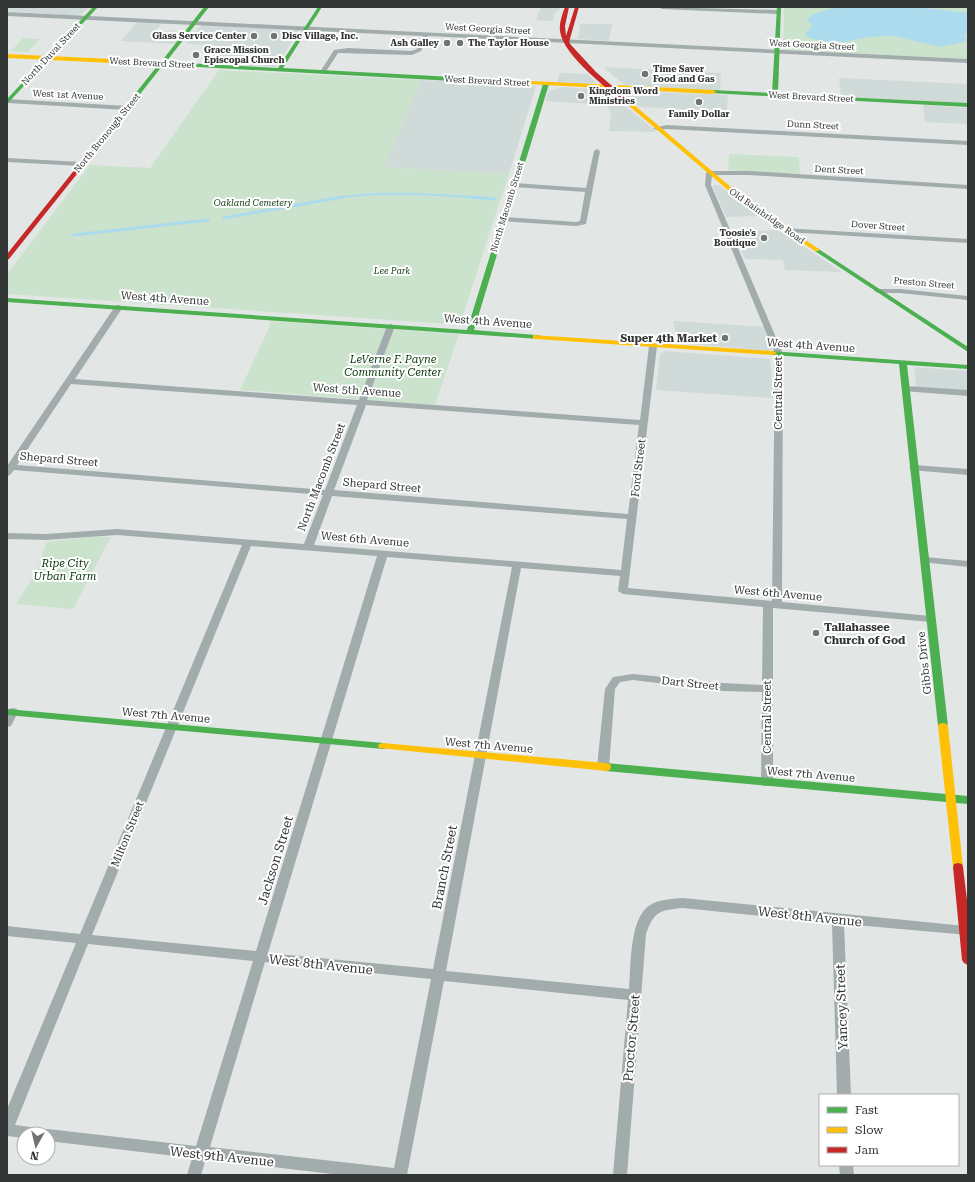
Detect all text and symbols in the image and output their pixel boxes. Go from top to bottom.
street label: North Duval Street [20,20,83,87]
street label: West Georgia Street [445,22,532,36]
place label: Glass Service Center [152,31,246,41]
marker: Glass Service Center [249,31,259,41]
marker: Disc Village, Inc. [269,31,279,41]
place label: Disc Village, Inc. [282,31,358,41]
place label: Ash Galley [391,38,440,48]
marker: Ash Galley [442,38,452,48]
marker: The Taylor House [455,38,465,48]
place label: The Taylor House [468,38,550,48]
street label: West Georgia Street [769,38,856,52]
place label: Grace Mission Episcopal Church [204,45,285,65]
marker: Grace Mission Episcopal Church [191,50,201,60]
street label: West Brevard Street [109,56,196,70]
place label: Time Saver Food and Gas [653,64,715,84]
marker: Time Saver Food and Gas [640,69,650,79]
street label: West Brevard Street [444,74,531,88]
place label: Kingdom Word Ministries [589,86,658,106]
street label: West 1st Avenue [32,88,104,102]
street label: West Brevard Street [768,90,855,104]
street label: North Bronough Street [72,91,142,175]
marker: Kingdom Word Ministries [576,91,586,101]
marker: Family Dollar [694,97,704,107]
place label: Family Dollar [668,109,730,119]
street label: Dunn Street [787,119,840,131]
street label: North Macomb Street [489,160,526,253]
street label: Dent Street [814,164,864,176]
street label: Old Bainbridge Road [727,186,807,246]
park label: Oakland Cemetery [214,198,293,208]
street label: Dover Street [851,219,906,233]
place label: Toosie's Boutique [714,228,757,248]
marker: Toosie's Boutique [759,233,769,243]
park label: Lee Park [373,266,410,276]
street label: Preston Street [893,275,956,291]
street label: West 4th Avenue [120,289,210,308]
street label: West 4th Avenue [443,312,533,331]
place label: Super 4th Market [620,332,718,345]
marker: Super 4th Market [720,333,730,343]
street label: West 4th Avenue [766,336,856,355]
park label: LeVerne F. Payne Community Center [344,353,442,379]
street label: Central Street [772,356,785,430]
street label: West 5th Avenue [312,381,402,400]
street label: North Macomb Street [295,421,348,533]
street label: Ford Street [628,438,649,498]
street label: Shepard Street [19,450,99,469]
street label: Shepard Street [342,476,422,495]
street label: West 6th Avenue [320,529,410,550]
park label: Ripe City Urban Farm [34,557,97,583]
street label: West 6th Avenue [733,583,823,604]
place label: Tallahassee Church of God [824,621,906,647]
marker: Tallahassee Church of God [811,628,821,638]
street label: Gibbs Drive [915,631,934,695]
street label: Dart Street [661,674,719,693]
street label: Central Street [761,680,774,754]
street label: West 7th Avenue [121,705,211,726]
street label: West 7th Avenue [444,735,534,756]
street label: West 7th Avenue [766,764,856,785]
street label: Milton Street [108,799,147,869]
street label: Jackson Street [255,814,296,907]
street label: Branch Street [429,824,460,911]
street label: West 8th Avenue [757,904,863,929]
street label: West 8th Avenue [268,952,374,977]
street label: Yancey Street [833,964,850,1050]
street label: Proctor Street [620,994,643,1082]
legend [819,1094,959,1166]
text: Fast [855,1103,879,1117]
text: Slow [855,1123,883,1137]
north arrow [16,1126,56,1166]
text: Jam [855,1143,879,1157]
street label: West 9th Avenue [169,1144,275,1169]
text: N [29,1148,40,1162]

